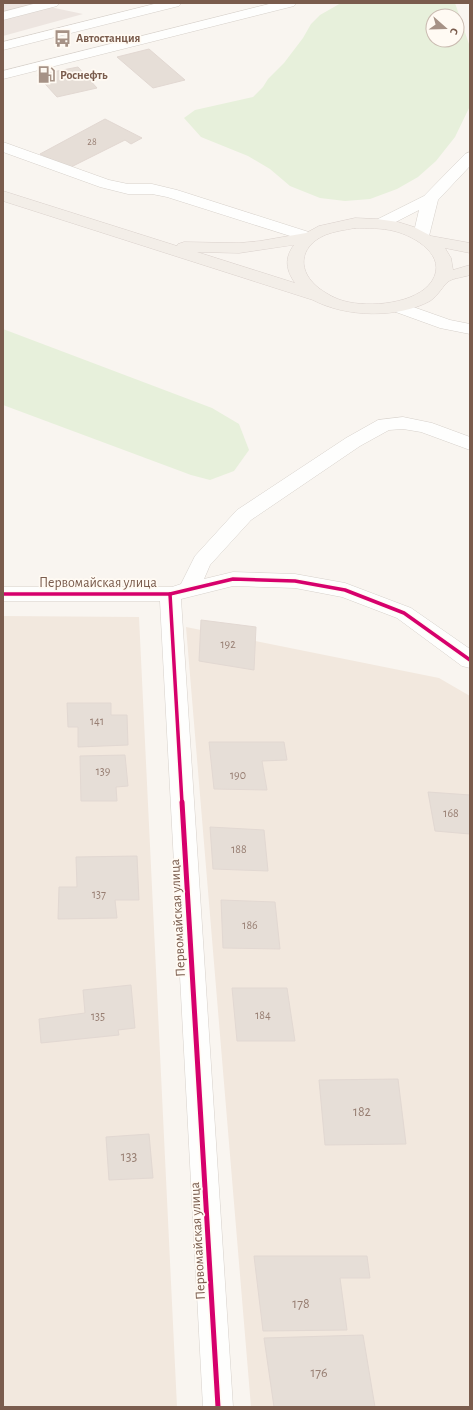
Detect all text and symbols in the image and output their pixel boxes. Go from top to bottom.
north arrow [425,8,465,48]
text: С [448,27,460,36]
bus stop icon: Автостанция [53,28,73,48]
place label: Автостанция [76,32,140,44]
fuel station icon: Роснефть [37,65,57,85]
place label: Роснефть [60,69,108,81]
house number: 28 [87,137,97,147]
street label: Первомайская улица [39,576,158,590]
house number: 192 [220,638,236,650]
house number: 141 [90,715,104,727]
house number: 139 [96,765,111,777]
house number: 190 [230,769,246,781]
house number: 168 [443,807,459,819]
house number: 188 [231,843,247,855]
street label: Первомайская улица [168,858,188,977]
house number: 137 [92,888,106,900]
house number: 186 [242,919,258,931]
house number: 184 [255,1009,271,1021]
house number: 135 [91,1010,105,1022]
house number: 182 [353,1105,371,1119]
house number: 133 [121,1150,137,1164]
street label: Первомайская улица [188,1181,208,1300]
house number: 178 [292,1297,310,1311]
house number: 176 [310,1366,328,1380]

